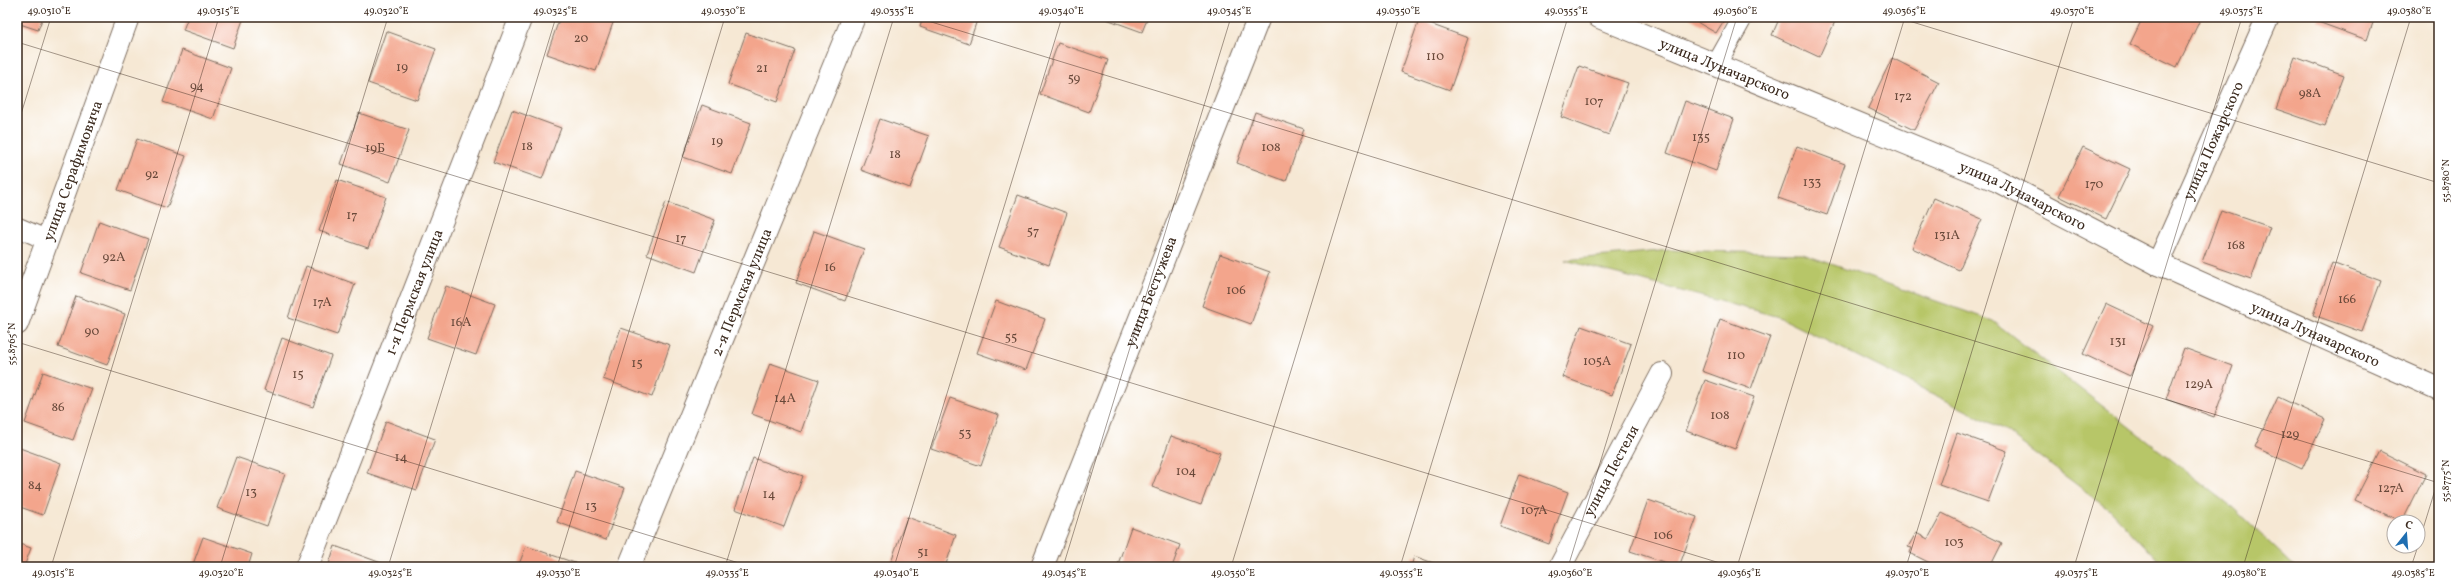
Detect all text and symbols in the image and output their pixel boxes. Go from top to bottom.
text: 49.0310°E [27,4,71,18]
text: 49.0315°E [197,4,239,18]
text: 49.0320°E [364,4,408,18]
text: 49.0325°E [533,4,577,18]
text: 49.0330°E [701,4,745,18]
text: 49.0335°E [870,4,914,18]
text: 49.0340°E [1038,4,1084,18]
text: 49.0345°E [1207,4,1251,18]
text: 49.0350°E [1376,4,1420,18]
text: 49.0355°E [1544,4,1588,18]
text: 49.0360°E [1713,4,1757,18]
text: 49.0365°E [1882,4,1926,18]
text: 49.0370°E [2050,4,2094,18]
text: 49.0375°E [2219,4,2263,18]
text: 49.0380°E [2387,4,2431,18]
house number: 20 [574,30,589,48]
street label: улица Луначарского [1656,34,1793,106]
house number: 110 [1426,48,1444,66]
house number: 19 [396,59,408,77]
house number: 21 [756,60,768,78]
house number: 59 [1068,70,1081,88]
house number: 94 [190,78,204,96]
street label: улица Пожарского [2179,78,2250,204]
house number: 98А [2299,85,2321,103]
house number: 172 [1894,88,1912,106]
house number: 107 [1584,93,1604,111]
street label: улица Серафимовича [39,98,109,244]
house number: 135 [1692,129,1710,147]
house number: 19 [711,133,723,151]
house number: 18 [521,138,533,156]
house number: 108 [1261,139,1281,157]
house number: 19Б [365,140,385,158]
house number: 18 [889,146,901,164]
street label: улица Луначарского [1955,157,2089,237]
text: 55.8780°N [2439,159,2453,203]
house number: 92 [145,166,159,184]
house number: 133 [1803,174,1821,192]
house number: 170 [2085,176,2104,194]
house number: 17 [346,207,358,225]
house number: 57 [1027,223,1039,241]
street label: 1-я Пермская улица [381,226,449,359]
street label: 2-я Пермская улица [707,226,778,360]
house number: 131А [1934,227,1960,245]
house number: 17 [675,230,687,248]
street label: улица Бестужева [1121,234,1183,351]
house number: 168 [2227,237,2245,255]
house number: 92А [103,249,125,267]
house number: 16 [824,259,836,277]
house number: 106 [1226,282,1246,300]
house number: 166 [2338,291,2357,309]
house number: 17А [312,294,332,312]
street label: улица Луначарского [2247,298,2383,373]
house number: 16А [451,314,471,332]
text: 55.8765°N [5,322,19,365]
house number: 90 [85,323,100,341]
house number: 55 [1005,329,1017,347]
house number: 131 [2110,333,2126,351]
house number: 110 [1727,347,1745,365]
house number: 105А [1583,353,1611,371]
house number: 15 [631,355,643,373]
house number: 15 [292,366,304,384]
house number: 129А [2185,376,2213,394]
house number: 14А [774,390,796,408]
house number: 86 [51,399,65,417]
house number: 108 [1710,407,1730,425]
street label: улица Пестеля [1579,422,1645,521]
house number: 53 [959,425,972,443]
house number: 129 [2281,426,2300,444]
house number: 14 [395,449,408,467]
text: 55.8775°N [2439,459,2453,502]
house number: 104 [1176,463,1196,481]
house number: 84 [28,477,42,495]
house number: 127А [2378,480,2404,498]
house number: 13 [245,484,257,502]
house number: 14 [763,486,776,504]
house number: 13 [585,498,597,516]
house number: 107А [1520,502,1548,520]
north arrow [2386,514,2426,554]
text: С [2403,518,2414,534]
house number: 106 [1653,527,1673,545]
house number: 103 [1944,534,1964,552]
house number: 51 [917,544,929,562]
text: 49.0315°E [32,566,74,580]
text: 49.0320°E [199,566,243,580]
text: 49.0325°E [368,566,412,580]
text: 49.0330°E [536,566,580,580]
text: 49.0335°E [705,566,749,580]
text: 49.0340°E [873,566,919,580]
text: 49.0345°E [1042,566,1086,580]
text: 49.0350°E [1211,566,1255,580]
text: 49.0355°E [1379,566,1423,580]
text: 49.0360°E [1548,566,1592,580]
text: 49.0365°E [1717,566,1761,580]
text: 49.0370°E [1885,566,1929,580]
text: 49.0375°E [2054,566,2098,580]
text: 49.0380°E [2222,566,2266,580]
text: 49.0385°E [2391,566,2435,580]

